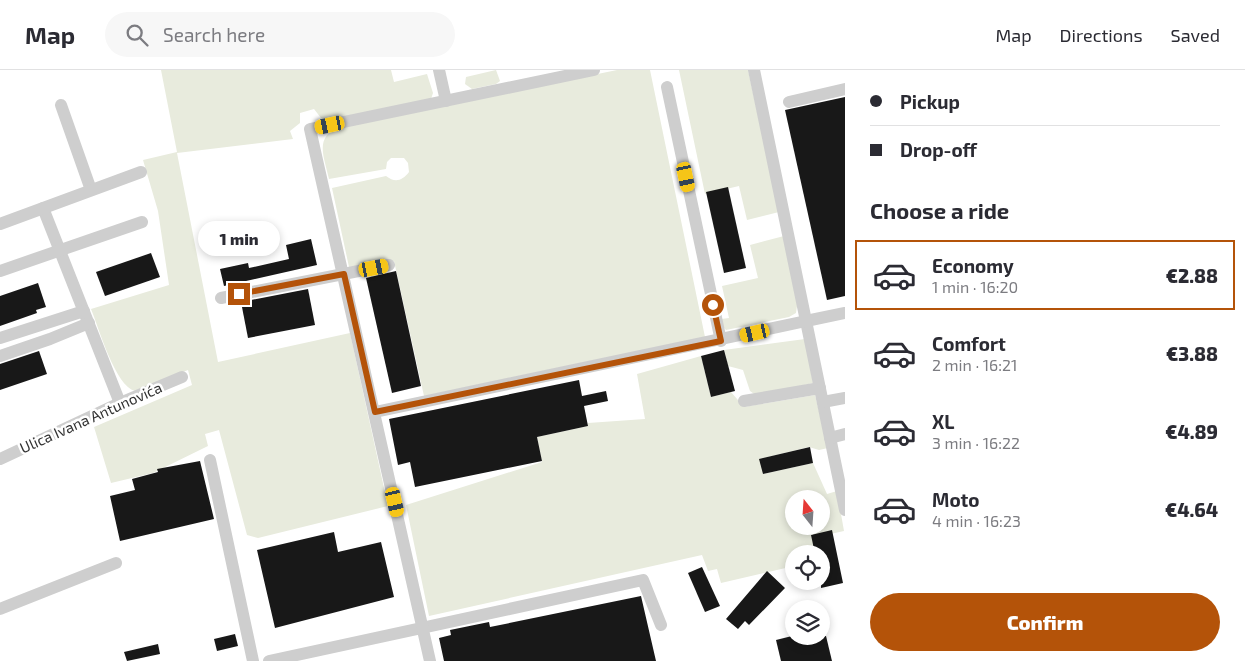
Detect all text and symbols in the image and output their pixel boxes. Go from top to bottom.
search box [105,12,455,57]
text: Map [25,20,75,49]
icon: search [123,21,151,49]
text: Search here [163,23,265,46]
text: Map [995,24,1032,46]
text: Directions [1060,24,1143,46]
text: Saved [1171,24,1220,46]
text: Pickup [900,90,960,113]
car [313,115,346,135]
text: Drop-off [900,138,977,161]
car [675,161,696,193]
text: Choose a ride [870,197,1009,223]
callout: 1 min [198,222,280,256]
text: 1 min [219,229,259,248]
icon: car [872,253,917,298]
text: Economy [932,254,1014,277]
car [357,258,390,278]
text: €2.88 [1166,264,1218,287]
text: 1 min · 16:20 [932,277,1018,296]
route end [228,283,250,305]
route start [702,294,724,316]
car [738,322,771,344]
icon: car [872,331,917,376]
text: Comfort [932,332,1006,355]
text: €3.88 [1166,342,1218,365]
text: 2 min · 16:21 [932,355,1017,374]
street label: Ulica Ivana Antunovića [17,378,164,457]
icon: car [872,409,917,454]
text: XL [932,410,954,433]
text: €4.89 [1165,420,1218,443]
text: 3 min · 16:22 [932,433,1020,452]
car [384,486,405,518]
icon: car [872,487,917,532]
text: Moto [932,488,980,511]
north arrow [785,490,830,535]
map controls [785,490,830,645]
text: €4.64 [1165,498,1218,521]
text: 4 min · 16:23 [932,511,1021,530]
button: locate [785,545,830,590]
button: Confirm [870,593,1220,651]
button: layers [785,600,830,645]

